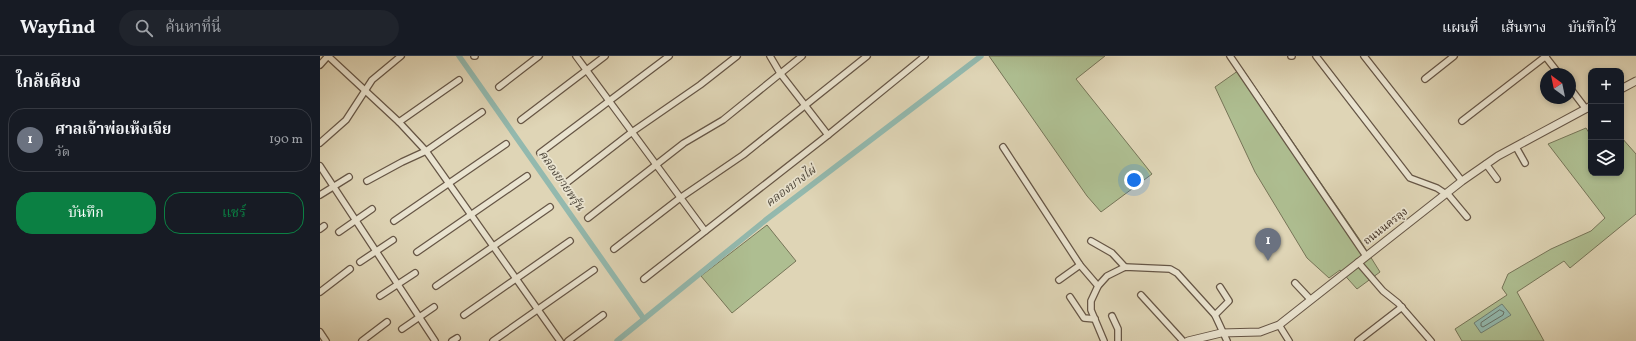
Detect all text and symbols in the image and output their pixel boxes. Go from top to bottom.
search box [119,10,399,46]
text: Wayfind [20,15,95,41]
icon: search [133,17,155,39]
text: ค้นหาที่นี่ [165,18,221,39]
text: แผนที่ [1442,19,1479,38]
text: เส้นทาง [1501,19,1546,38]
text: บันทึกไว้ [1568,19,1616,38]
north arrow [1540,68,1576,104]
map controls [1588,68,1624,176]
button: + [1588,68,1624,104]
text: ใกล้เคียง [16,71,81,94]
button: − [1588,104,1624,140]
text: ศาลเจ้าพ่อเห้งเจีย [55,120,171,141]
text: 1 [27,131,33,149]
text: 190 m [269,131,303,149]
button: layers [1588,140,1624,176]
text: วัด [55,144,70,162]
water label: คลองยายพรุ้น [534,148,588,215]
water label: คลองบางไผ่ [761,160,821,211]
your location [1124,170,1144,190]
button: บันทึก [16,192,156,234]
button: แชร์ [164,192,304,234]
street label: ถนนนครลุง [1360,205,1412,249]
pin: 1 [1255,228,1281,261]

